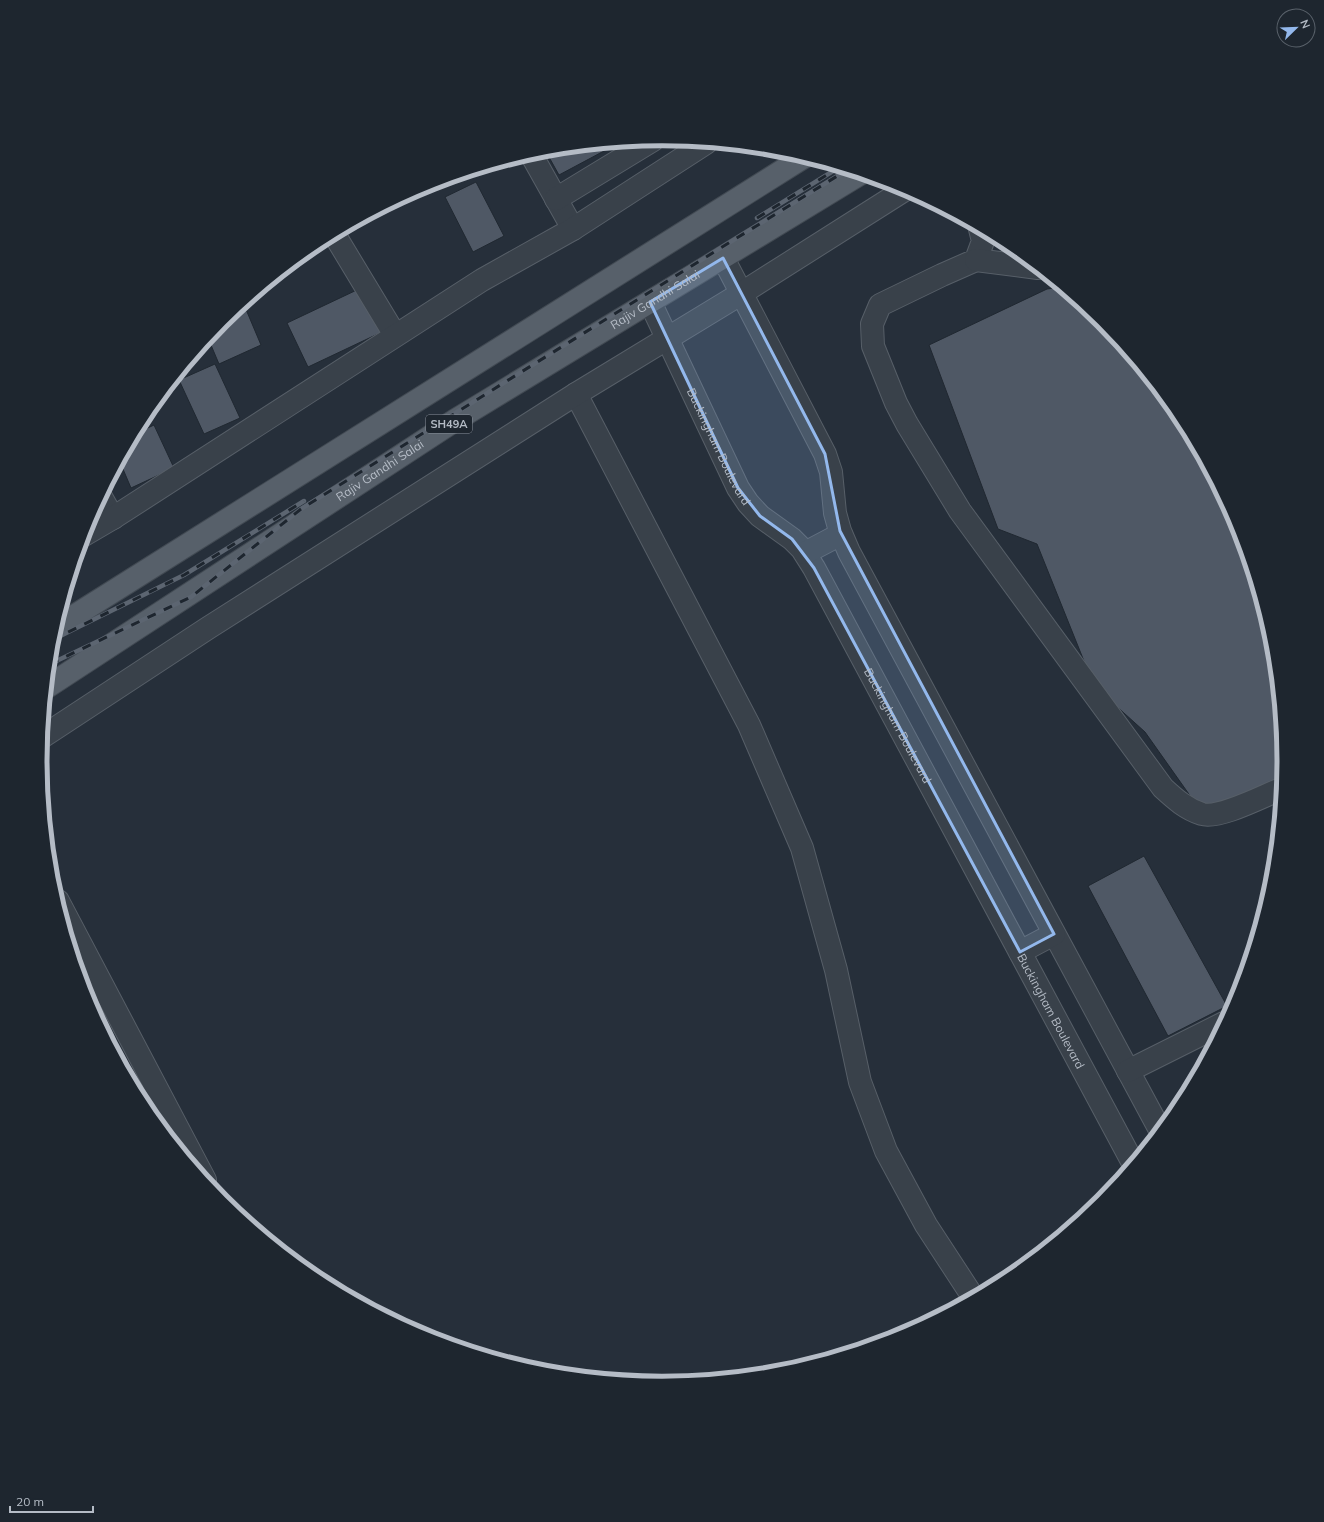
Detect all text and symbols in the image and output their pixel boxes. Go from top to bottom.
north arrow [1276,8,1316,48]
text: N [1297,18,1313,31]
street label: Rajiv Gandhi Salai [607,266,702,332]
street label: Buckingham Boulevard [684,385,755,508]
road number: SH49A [426,415,472,433]
street label: Rajiv Gandhi Salai [333,436,426,504]
street label: Buckingham Boulevard [861,665,935,786]
street label: Buckingham Boulevard [1014,951,1088,1071]
scale bar [10,1488,93,1514]
text: 20 m [16,1494,44,1509]

